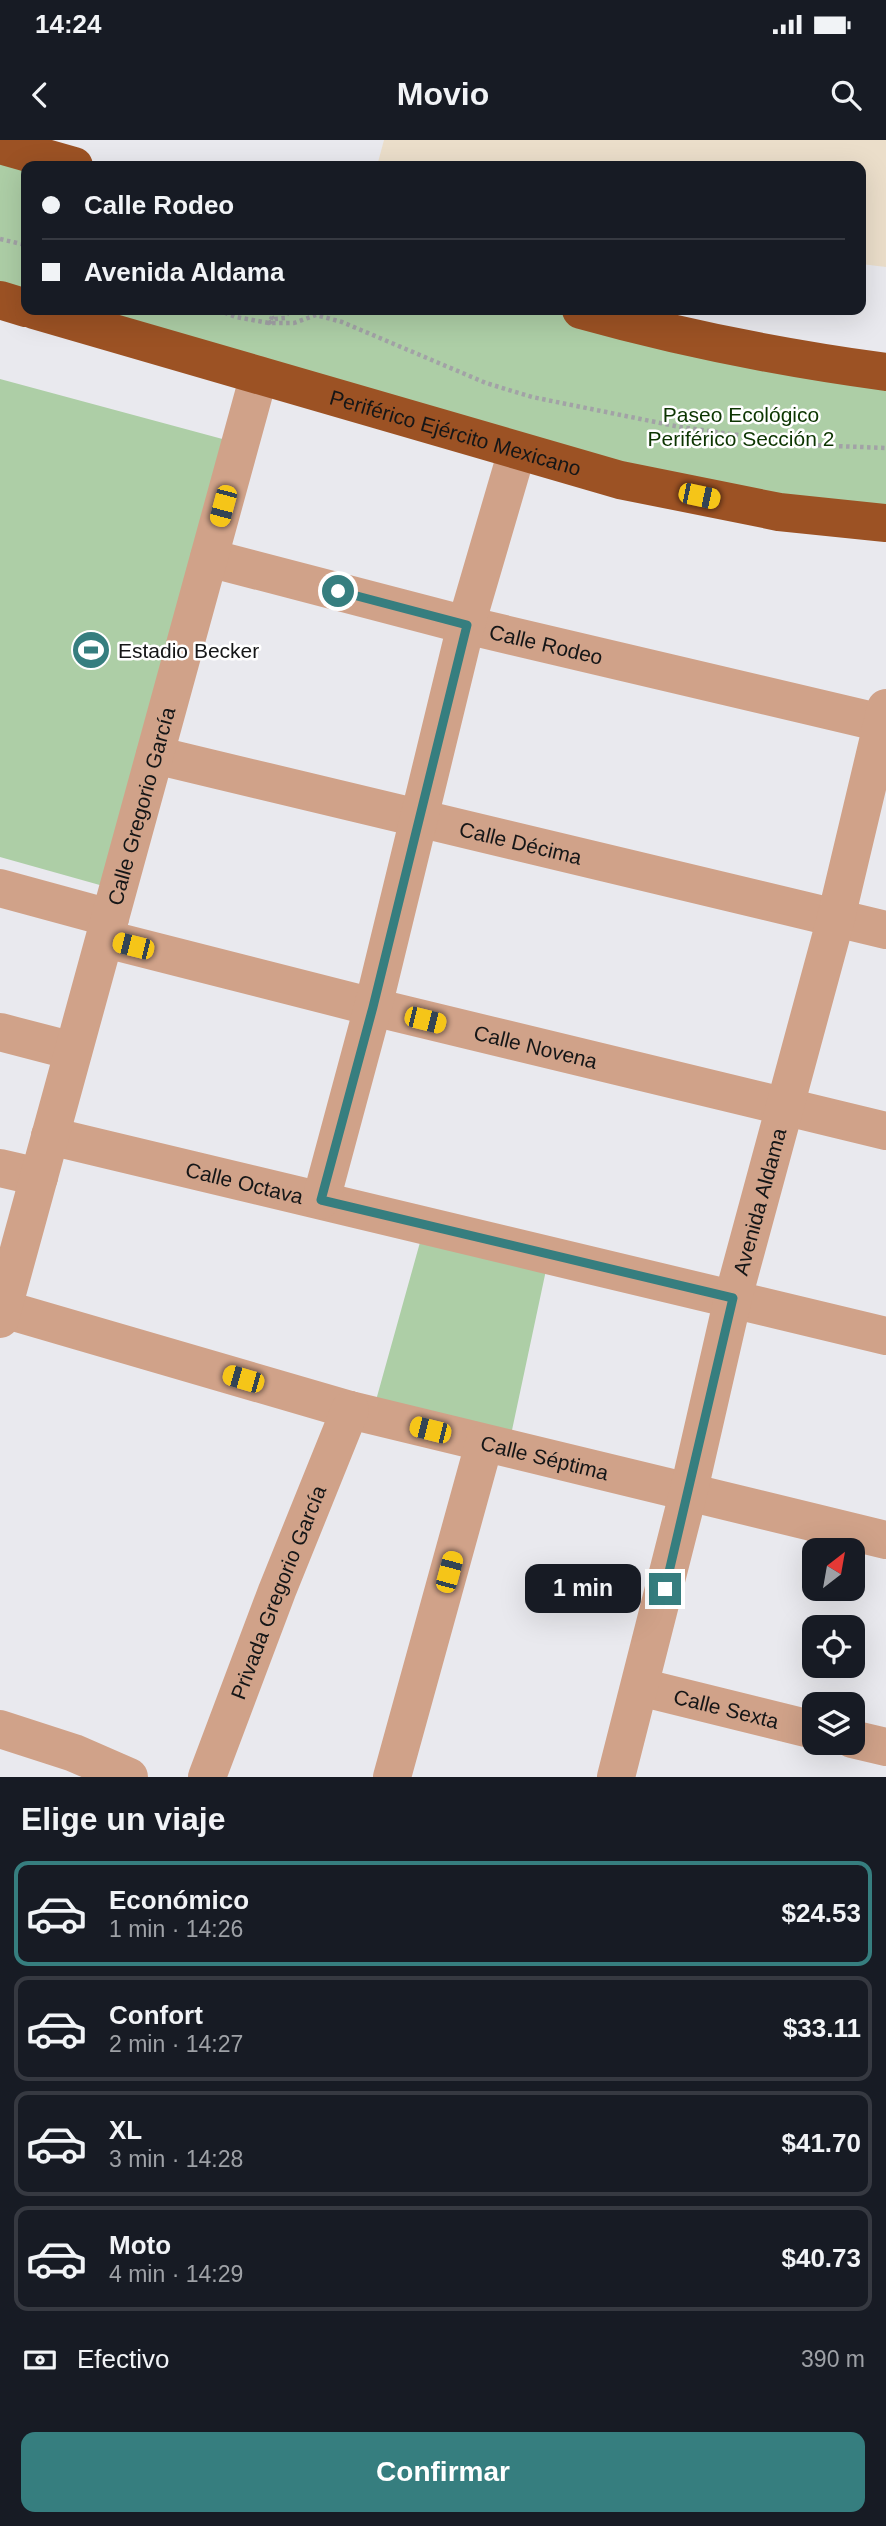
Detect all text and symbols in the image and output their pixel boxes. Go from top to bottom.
text: 14:24 [35,9,102,39]
icon: back [21,76,59,114]
text: Movio [397,76,489,112]
icon: search [827,76,865,114]
text: Calle Rodeo [84,190,234,220]
text: Avenida Aldama [84,257,284,287]
street label: Periférico Ejército Mexicano [327,385,584,480]
park label: Paseo Ecológico Periférico Sección 2 [648,403,834,450]
car [677,481,722,511]
car [208,483,239,529]
route start [322,575,354,607]
street label: Calle Rodeo [487,619,605,668]
sports icon: Estadio Becker [70,629,112,671]
place label: Estadio Becker [118,639,259,662]
street label: Calle Gregorio García [103,704,179,908]
street label: Calle Décima [457,817,584,868]
car [111,931,156,961]
car [403,1005,448,1035]
street label: Calle Novena [472,1020,600,1072]
street label: Avenida Aldama [728,1125,790,1278]
street label: Calle Octava [183,1157,306,1208]
car [220,1363,267,1395]
car [408,1415,453,1445]
street label: Calle Séptima [479,1431,611,1484]
street label: Privada Gregorio García [226,1481,330,1702]
north arrow [802,1538,864,1601]
map controls [802,1538,865,1755]
car [434,1549,465,1595]
callout: 1 min [525,1564,640,1614]
route end [649,1573,681,1605]
text: 1 min [553,1575,613,1601]
button: locate [802,1615,865,1678]
street label: Calle Sexta [671,1684,782,1732]
button: layers [802,1692,865,1755]
text: Elige un viaje [21,1801,226,1837]
icon: car [25,1882,88,1945]
text: Económico [109,1885,249,1915]
text: $24.53 [781,1898,861,1928]
text: 1 min · 14:26 [109,1916,243,1942]
icon: car [25,1997,88,2060]
text: Confort [109,2000,203,2030]
text: $33.11 [783,2013,861,2043]
text: 2 min · 14:27 [109,2031,243,2057]
icon: car [25,2112,88,2175]
text: XL [109,2115,142,2145]
text: $41.70 [781,2128,861,2158]
text: 3 min · 14:28 [109,2146,243,2172]
icon: car [25,2227,88,2290]
text: Moto [109,2230,171,2260]
text: $40.73 [781,2243,861,2273]
text: 4 min · 14:29 [109,2261,243,2287]
icon: cash [21,2341,59,2379]
text: Efectivo [77,2344,170,2374]
text: 390 m [801,2346,865,2372]
button: Confirmar [21,2432,865,2512]

